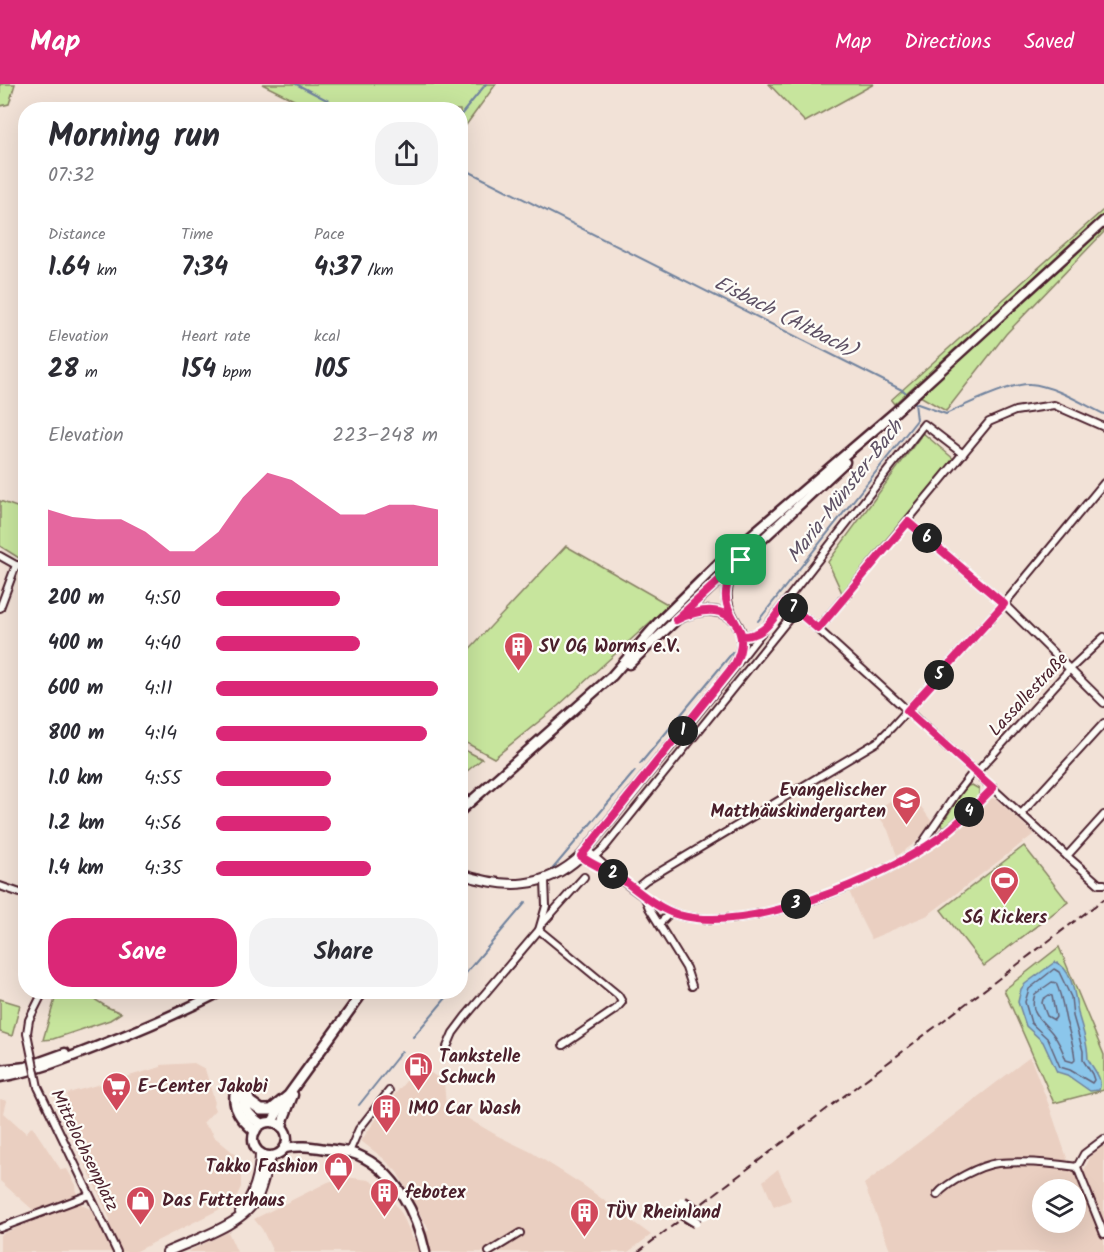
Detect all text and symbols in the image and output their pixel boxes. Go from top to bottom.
text: Map [30,20,81,65]
text: Map [835,26,871,59]
text: Directions [904,26,991,59]
text: Saved [1024,26,1074,59]
text: Morning run [48,111,220,164]
button: share [375,122,438,185]
text: 07:32 [48,160,95,192]
text: Distance [48,222,106,247]
text: Time [181,222,213,247]
text: Pace [314,222,345,247]
text: 1.64 [48,247,90,289]
text: 7:34 [181,247,228,289]
text: 4:37 [314,247,361,289]
text: km [90,258,117,283]
text: /km [361,258,393,283]
water label: Eisbach (Altbach) [708,268,864,368]
text: Elevation [48,324,109,349]
text: Heart rate [181,324,251,349]
text: kcal [314,324,340,349]
text: 28 [48,349,79,391]
text: 154 [181,349,216,391]
text: 105 [314,349,348,391]
text: m [79,360,98,385]
text: bpm [216,360,251,385]
water label: Maria-Münster-Bach [779,412,913,571]
text: Elevation [48,420,124,452]
text: 223–248 m [333,420,438,452]
pin: 6 [912,523,942,553]
text: 6 [923,525,931,550]
pin [715,534,766,585]
icon: arrive [724,543,757,576]
text: 200 m [48,583,104,615]
text: 4:50 [144,583,181,615]
pin: 7 [778,593,808,623]
text: 7 [789,595,797,620]
text: 400 m [48,628,104,660]
text: 4:40 [144,628,181,660]
building icon: SV OG Worms e.V. [502,630,534,672]
place label: SV OG Worms e.V. [539,633,680,662]
street label: Lassallestraße [982,646,1076,744]
pin: 5 [924,660,954,690]
text: 5 [935,662,943,687]
text: 600 m [48,673,103,705]
text: 4:11 [144,673,173,705]
pin: 1 [668,716,698,746]
text: 800 m [48,718,104,750]
text: 4:14 [144,718,177,750]
text: 1 [681,718,685,743]
text: 1.0 km [48,763,103,795]
text: 4:55 [144,763,181,795]
place label: Evangelischer Matthäuskindergarten [711,777,887,827]
school or university icon: Evangelischer Matthäuskindergarten [891,784,923,826]
pin: 4 [954,797,984,827]
text: 4 [965,799,973,824]
text: 1.2 km [48,808,104,840]
text: 4:56 [144,808,182,840]
text: 1.4 km [48,853,104,885]
text: 4:35 [144,853,182,885]
pin: 2 [598,859,628,889]
text: 2 [608,861,618,886]
sports icon: SG Kickers [989,864,1021,906]
pin: 3 [781,889,811,919]
text: 3 [792,891,800,916]
place label: SG Kickers [963,904,1048,933]
button: Save [48,918,237,987]
button: Share [249,918,438,987]
place label: Tankstelle Schuch [439,1043,521,1093]
fuel station icon: Tankstelle Schuch [402,1050,434,1092]
supermarket icon: E-Center Jakobi [101,1070,133,1112]
place label: E-Center Jakobi [138,1073,268,1102]
street label: Mittelochsenplatz [42,1085,126,1217]
building icon: IMO Car Wash [371,1092,403,1134]
place label: IMO Car Wash [408,1095,521,1124]
shop icon: Takko Fashion [323,1150,355,1192]
place label: Takko Fashion [206,1153,318,1182]
building icon: febotex [368,1176,400,1218]
place label: febotex [405,1179,466,1208]
map controls [1032,1179,1086,1233]
button: layers [1032,1179,1086,1233]
shop icon: Das Futterhaus [125,1184,157,1226]
place label: Das Futterhaus [162,1187,286,1216]
building icon: TÜV Rheinland [569,1196,601,1238]
place label: TÜV Rheinland [606,1199,721,1228]

